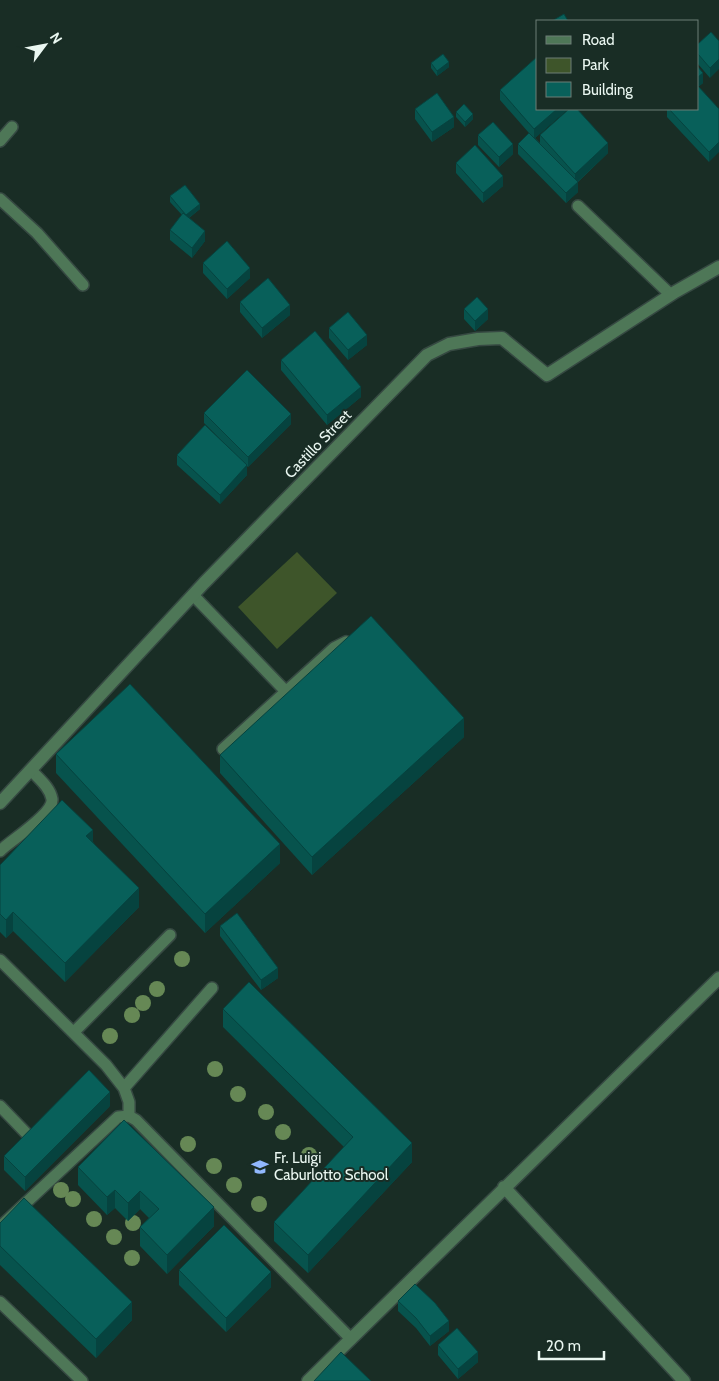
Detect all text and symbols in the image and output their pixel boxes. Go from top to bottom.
north arrow [20,20,70,70]
legend [536,20,699,110]
text: N [46,29,66,47]
text: Road [582,31,615,49]
text: Park [582,56,609,74]
text: Building [582,81,633,99]
street label: Castillo Street [281,406,355,482]
place label: Fr. Luigi Caburlotto School [274,1149,389,1184]
school or university icon: Fr. Luigi Caburlotto School [250,1157,270,1177]
scale bar [539,1328,604,1360]
text: 20 m [546,1337,581,1355]

